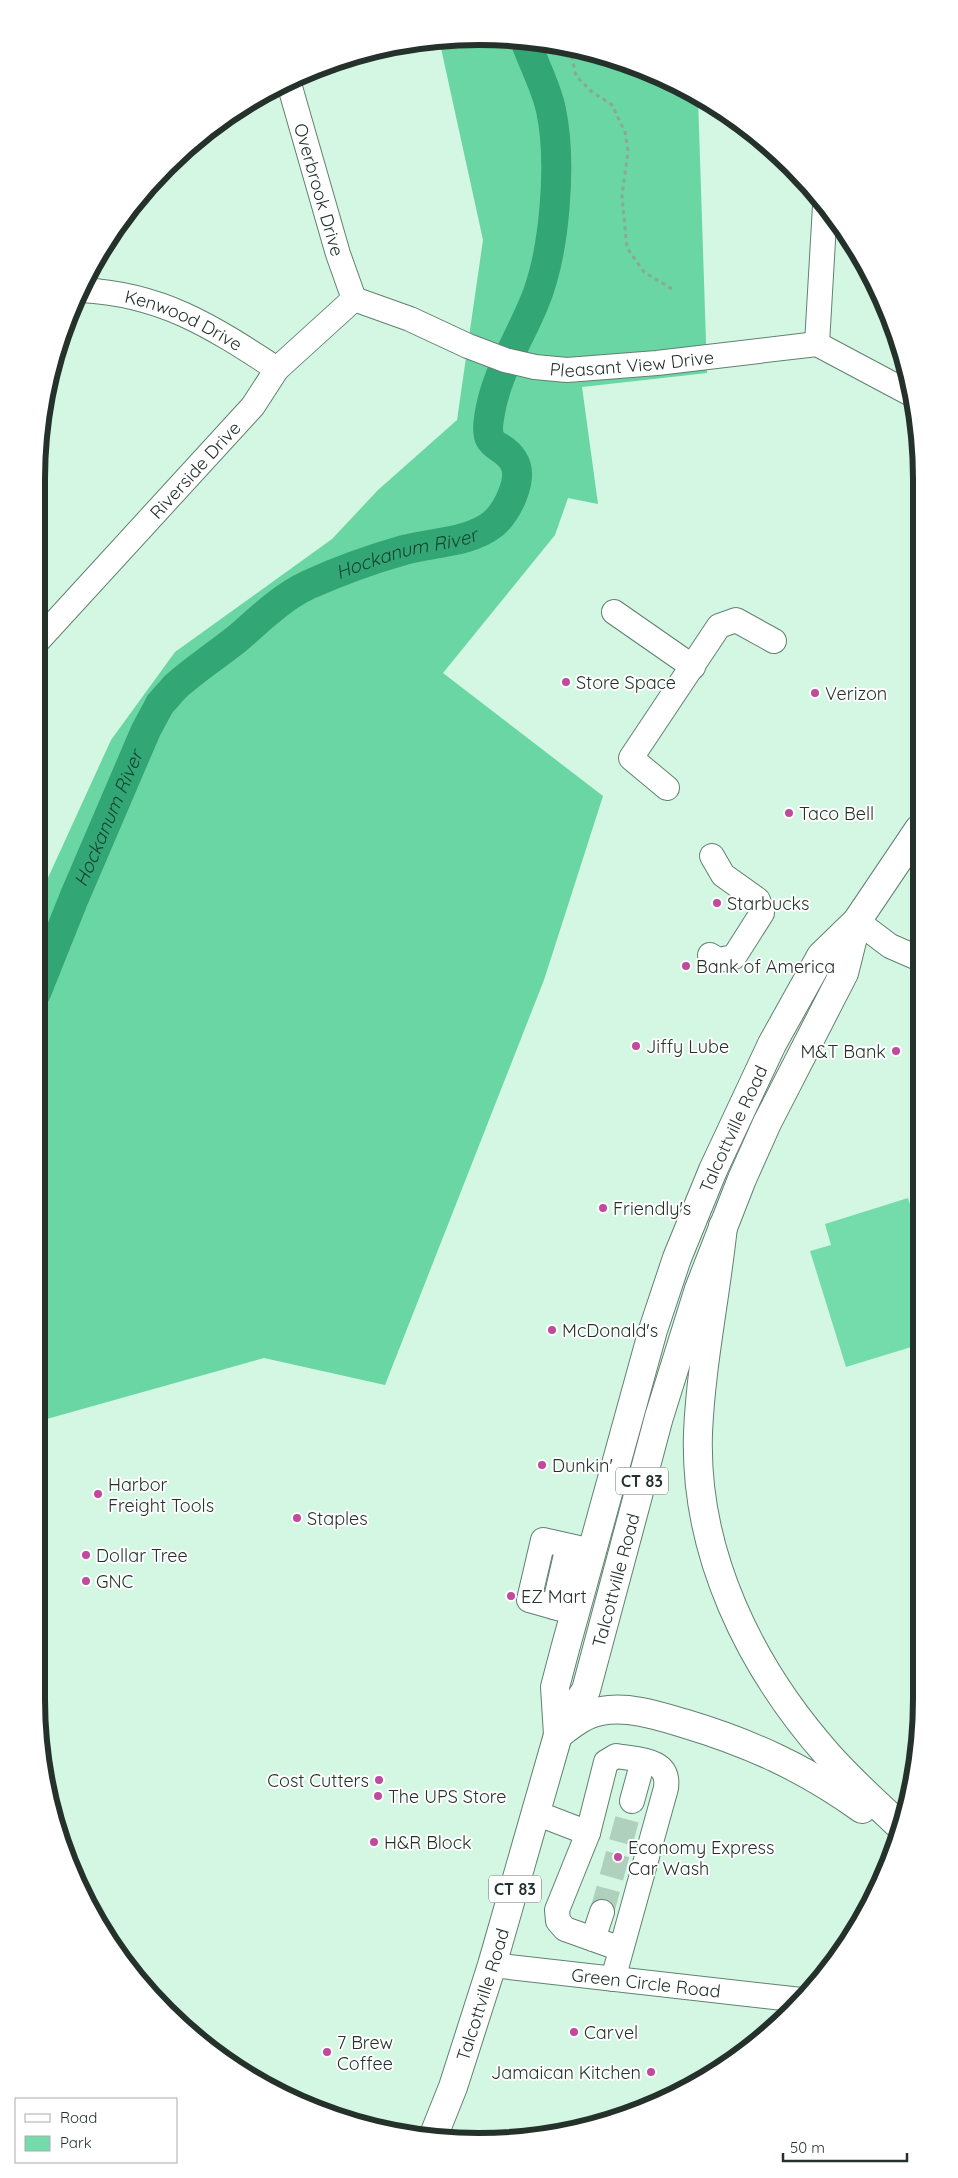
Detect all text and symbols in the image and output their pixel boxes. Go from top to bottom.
street label: Overbrook Drive [289,120,350,259]
street label: Kenwood Drive [123,284,247,356]
street label: Pleasant View Drive [549,345,715,382]
street label: Riverside Drive [144,416,245,523]
water label: Hockanum River [332,521,483,584]
place label: Store Space [576,671,676,694]
marker: Store Space [560,676,572,688]
place label: Verizon [825,682,887,705]
marker: Verizon [809,687,821,699]
water label: Hockanum River [68,744,149,890]
place label: Taco Bell [799,802,874,825]
marker: Taco Bell [783,807,795,819]
place label: Starbucks [727,892,810,915]
marker: Starbucks [711,897,723,909]
place label: Bank of America [696,955,835,978]
marker: Bank of America [680,960,692,972]
place label: Jiffy Lube [646,1035,729,1058]
marker: Jiffy Lube [630,1040,642,1052]
place label: M&T Bank [800,1040,886,1063]
marker: M&T Bank [890,1045,902,1057]
street label: Talcottville Road [694,1061,772,1196]
place label: Friendly's [613,1197,691,1220]
marker: Friendly's [597,1202,609,1214]
place label: McDonald's [562,1319,658,1342]
marker: McDonald's [546,1324,558,1336]
place label: Dunkin' [552,1454,613,1477]
marker: Dunkin' [536,1459,548,1471]
road number: CT 83 [616,1468,668,1494]
place label: Harbor Freight Tools [108,1473,214,1517]
marker: Harbor Freight Tools [92,1488,104,1500]
place label: Staples [307,1507,368,1530]
street label: Talcottville Road [586,1511,644,1650]
marker: Staples [291,1512,303,1524]
place label: Dollar Tree [96,1544,188,1567]
marker: Dollar Tree [80,1549,92,1561]
place label: GNC [96,1570,134,1593]
marker: GNC [80,1575,92,1587]
place label: EZ Mart [521,1585,587,1608]
marker: EZ Mart [505,1590,517,1602]
place label: Cost Cutters [267,1769,369,1792]
marker: Cost Cutters [373,1774,385,1786]
place label: The UPS Store [388,1785,506,1808]
marker: The UPS Store [372,1790,384,1802]
place label: H&R Block [384,1831,472,1854]
marker: H&R Block [368,1836,380,1848]
place label: Economy Express Car Wash [628,1836,775,1880]
marker: Economy Express Car Wash [612,1851,624,1863]
road number: CT 83 [489,1876,541,1902]
street label: Talcottville Road [451,1925,514,2064]
street label: Green Circle Road [570,1963,722,2002]
place label: Carvel [584,2021,638,2044]
marker: Carvel [568,2026,580,2038]
place label: 7 Brew Coffee [337,2031,393,2075]
marker: 7 Brew Coffee [321,2046,333,2058]
place label: Jamaican Kitchen [491,2061,641,2084]
marker: Jamaican Kitchen [645,2066,657,2078]
legend [15,2098,178,2163]
text: Road [60,2108,97,2127]
scale bar [783,2130,907,2162]
text: Park [60,2133,92,2152]
text: 50 m [790,2138,825,2157]

